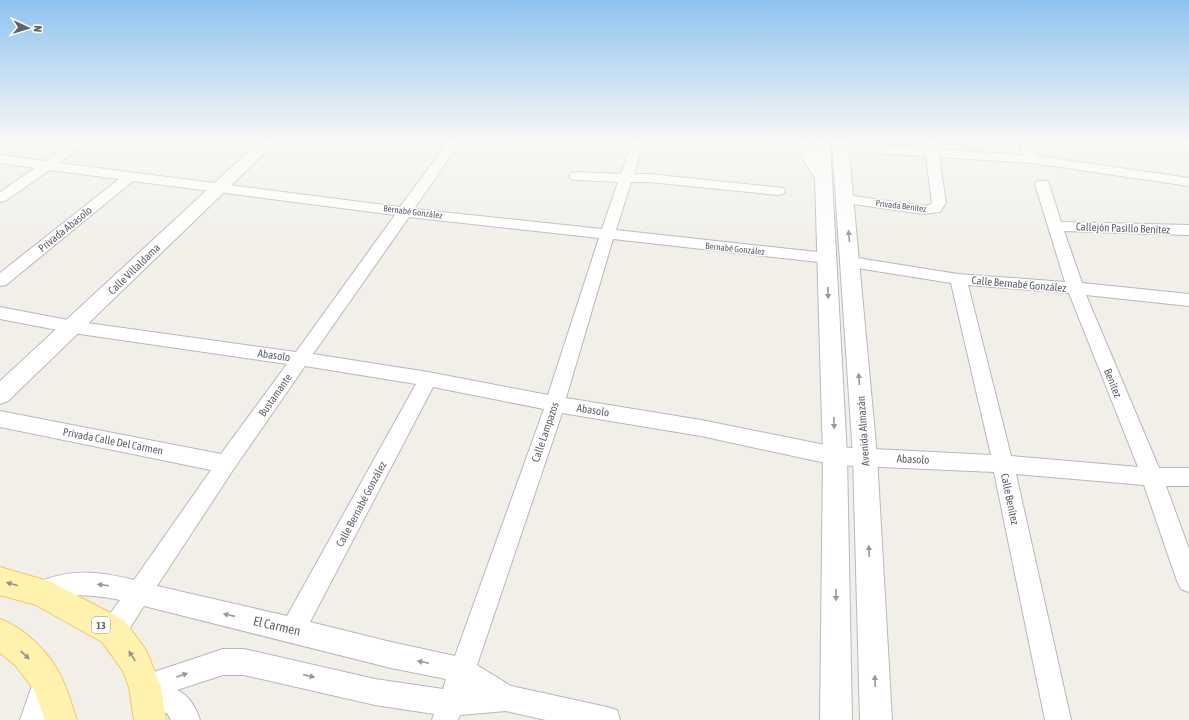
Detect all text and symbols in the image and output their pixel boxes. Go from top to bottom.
north arrow [8,8,48,48]
text: N [32,25,44,32]
street label: Privada Benítez [875,198,928,214]
street label: Bernabé González [383,203,444,221]
street label: Privada Abasolo [36,204,94,254]
street label: Callejón Pasillo Benítez [1076,220,1170,236]
one-way arrow [845,230,852,242]
street label: Calle Villaldama [106,241,162,297]
street label: Bernabé González [705,241,766,257]
street label: Calle Bernabé González [971,274,1067,294]
one-way arrow [825,287,832,299]
street label: Abasolo [257,347,291,363]
street label: Benítez [1102,367,1124,399]
street label: Bustamante [256,371,294,419]
one-way arrow [856,373,863,385]
street label: Avenida Almazán [855,396,871,466]
street label: Calle Lampazos [529,400,561,464]
street label: Abasolo [576,402,610,418]
one-way arrow [831,417,837,430]
street label: Privada Calle Del Carmen [62,425,164,457]
street label: Abasolo [896,452,930,466]
street label: Calle Bernabé González [333,459,389,549]
street label: Calle Benítez [999,472,1021,526]
one-way arrow [866,544,872,557]
one-way arrow [5,581,17,587]
one-way arrow [97,582,109,588]
one-way arrow [833,589,839,602]
one-way arrow [223,612,235,618]
street label: El Carmen [252,613,302,639]
road number: 13 [92,617,110,633]
one-way arrow [20,650,30,659]
one-way arrow [128,651,136,661]
one-way arrow [417,659,430,665]
one-way arrow [177,671,189,677]
one-way arrow [303,674,315,680]
one-way arrow [871,675,878,687]

